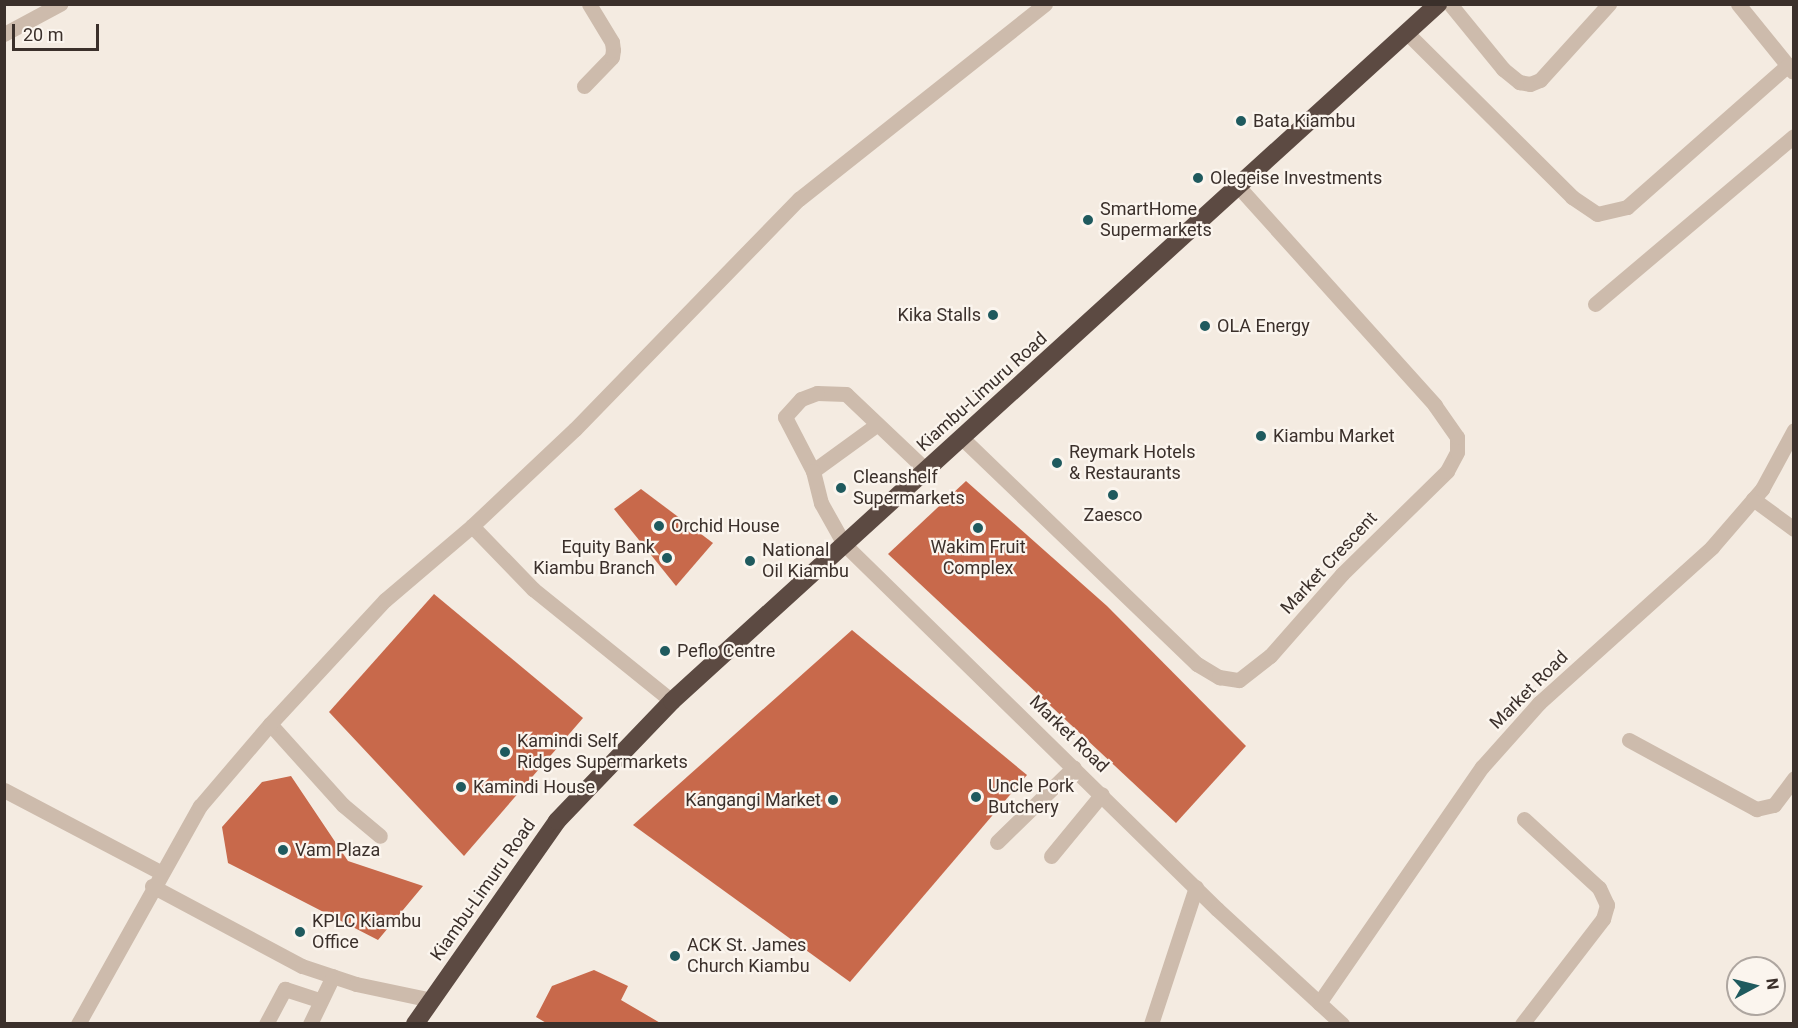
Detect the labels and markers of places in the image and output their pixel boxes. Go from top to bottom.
place label: Bata Kiambu [1253,110,1355,132]
marker: Bata Kiambu [1234,114,1248,128]
place label: Olegeise Investments [1210,167,1382,189]
marker: Olegeise Investments [1191,171,1205,185]
place label: SmartHome Supermarkets [1100,199,1212,242]
marker: SmartHome Supermarkets [1081,213,1095,227]
place label: Kika Stalls [898,304,981,326]
marker: Kika Stalls [986,308,1000,322]
place label: OLA Energy [1217,315,1310,337]
marker: OLA Energy [1198,319,1212,333]
place label: Kiambu Market [1273,425,1395,447]
marker: Kiambu Market [1254,429,1268,443]
place label: Reymark Hotels & Restaurants [1069,442,1196,484]
marker: Reymark Hotels & Restaurants [1050,456,1064,470]
place label: Cleanshelf Supermarkets [853,467,965,510]
marker: Cleanshelf Supermarkets [834,481,848,495]
marker: Zaesco [1106,488,1120,502]
place label: Zaesco [1083,504,1143,526]
place label: Orchid House [671,515,780,537]
marker: Orchid House [652,519,666,533]
marker: Wakim Fruit Complex [971,521,985,535]
place label: Equity Bank Kiambu Branch [533,537,655,580]
place label: Wakim Fruit Complex [930,537,1026,580]
place label: National Oil Kiambu [762,540,849,582]
marker: Equity Bank Kiambu Branch [660,551,674,565]
marker: National Oil Kiambu [743,554,757,568]
place label: Peflo Centre [677,640,775,662]
marker: Peflo Centre [658,644,672,658]
place label: Kamindi Self Ridges Supermarkets [517,731,688,774]
marker: Kamindi Self Ridges Supermarkets [498,745,512,759]
place label: Kamindi House [473,776,595,798]
place label: Uncle Pork Butchery [988,776,1074,818]
marker: Kamindi House [454,780,468,794]
place label: Kangangi Market [685,789,821,811]
marker: Uncle Pork Butchery [969,790,983,804]
marker: Kangangi Market [826,793,840,807]
place label: Vam Plaza [295,839,380,861]
marker: Vam Plaza [276,843,290,857]
place label: KPLC Kiambu Office [312,911,421,954]
marker: KPLC Kiambu Office [293,925,307,939]
place label: ACK St. James Church Kiambu [687,935,810,978]
marker: ACK St. James Church Kiambu [668,949,682,963]

